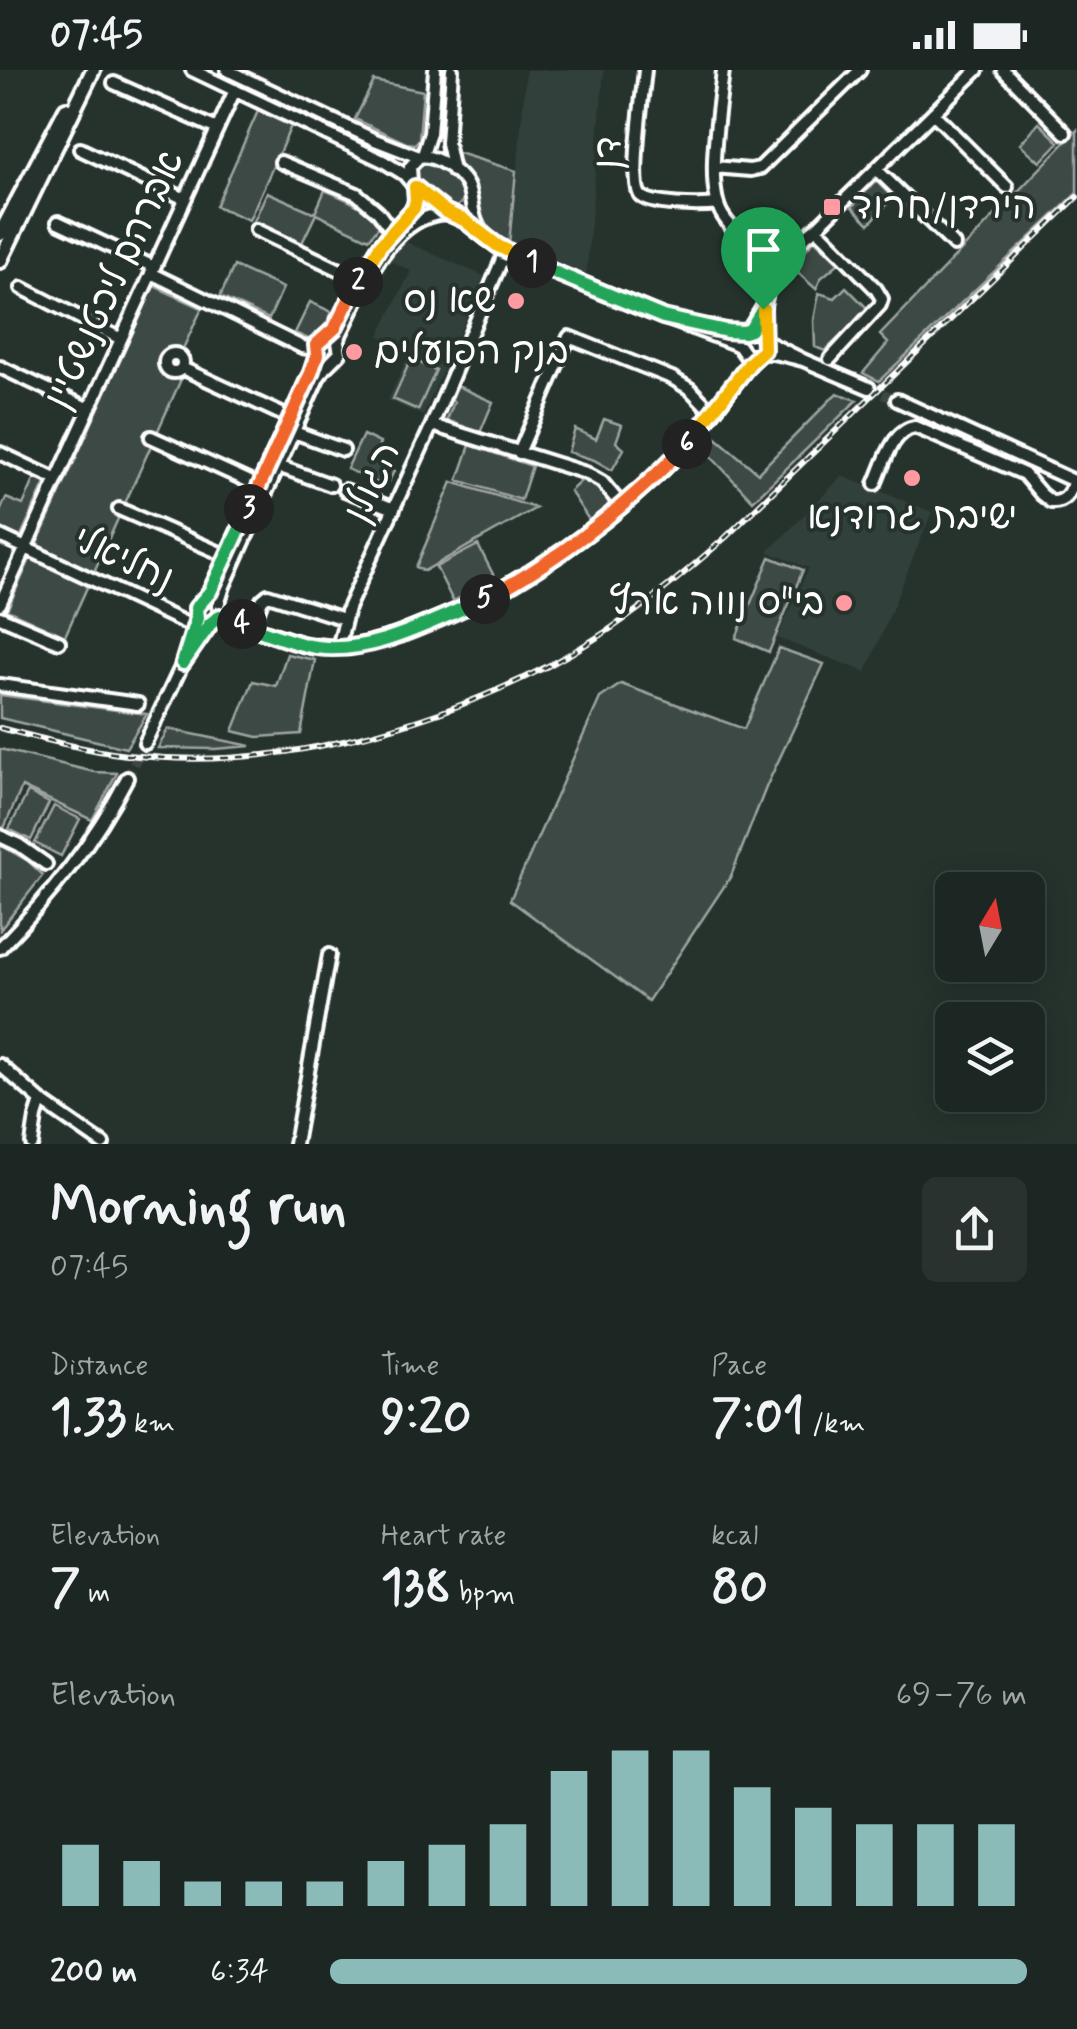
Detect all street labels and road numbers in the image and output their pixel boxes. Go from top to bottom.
street label: דן [584,136,634,170]
street label: אברהם ליכטנשטיין [34,143,196,417]
street label: הגולן [333,433,413,531]
street label: נחליאלי [65,515,181,605]

